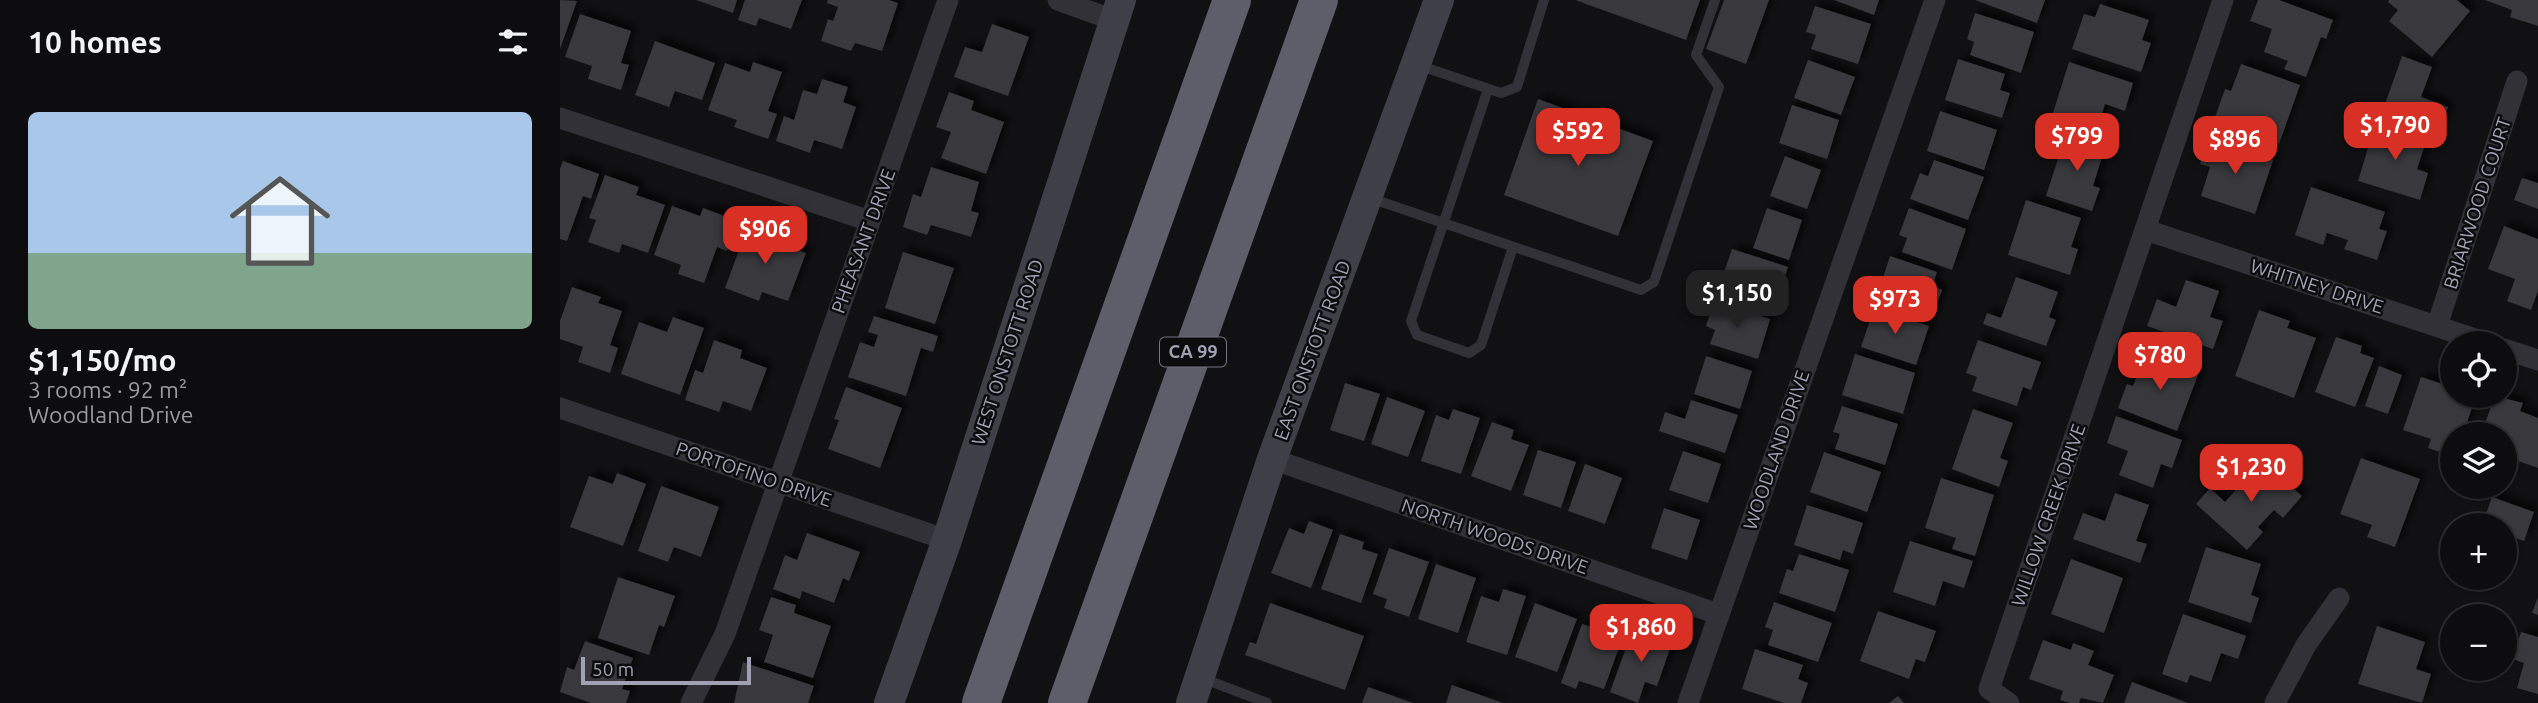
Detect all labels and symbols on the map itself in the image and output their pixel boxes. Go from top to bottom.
pin: $1,790 [2338,102,2452,162]
pin: $592 [1537,108,1619,168]
pin: $799 [2036,114,2118,173]
street label: BRIARWOOD COURT [2439,114,2515,292]
pin: $896 [2194,116,2276,176]
street label: PHEASANT DRIVE [827,166,899,316]
pin: $906 [724,206,806,266]
street label: WHITNEY DRIVE [2248,254,2386,318]
street label: WEST ONSTOTT ROAD [967,256,1047,448]
street label: EAST ONSTOTT ROAD [1269,257,1355,443]
pin: $1,150 [1680,270,1794,330]
pin: $973 [1854,276,1936,336]
pin: $780 [2119,332,2201,392]
road number: CA 99 [1160,338,1226,366]
street label: WOODLAND DRIVE [1738,367,1814,533]
street label: WILLOW CREEK DRIVE [2006,421,2090,609]
street label: PORTOFINO DRIVE [673,437,835,511]
pin: $1,230 [2194,444,2308,504]
street label: NORTH WOODS DRIVE [1399,494,1591,578]
pin: $1,860 [1584,604,1698,664]
scale bar [581,654,751,686]

